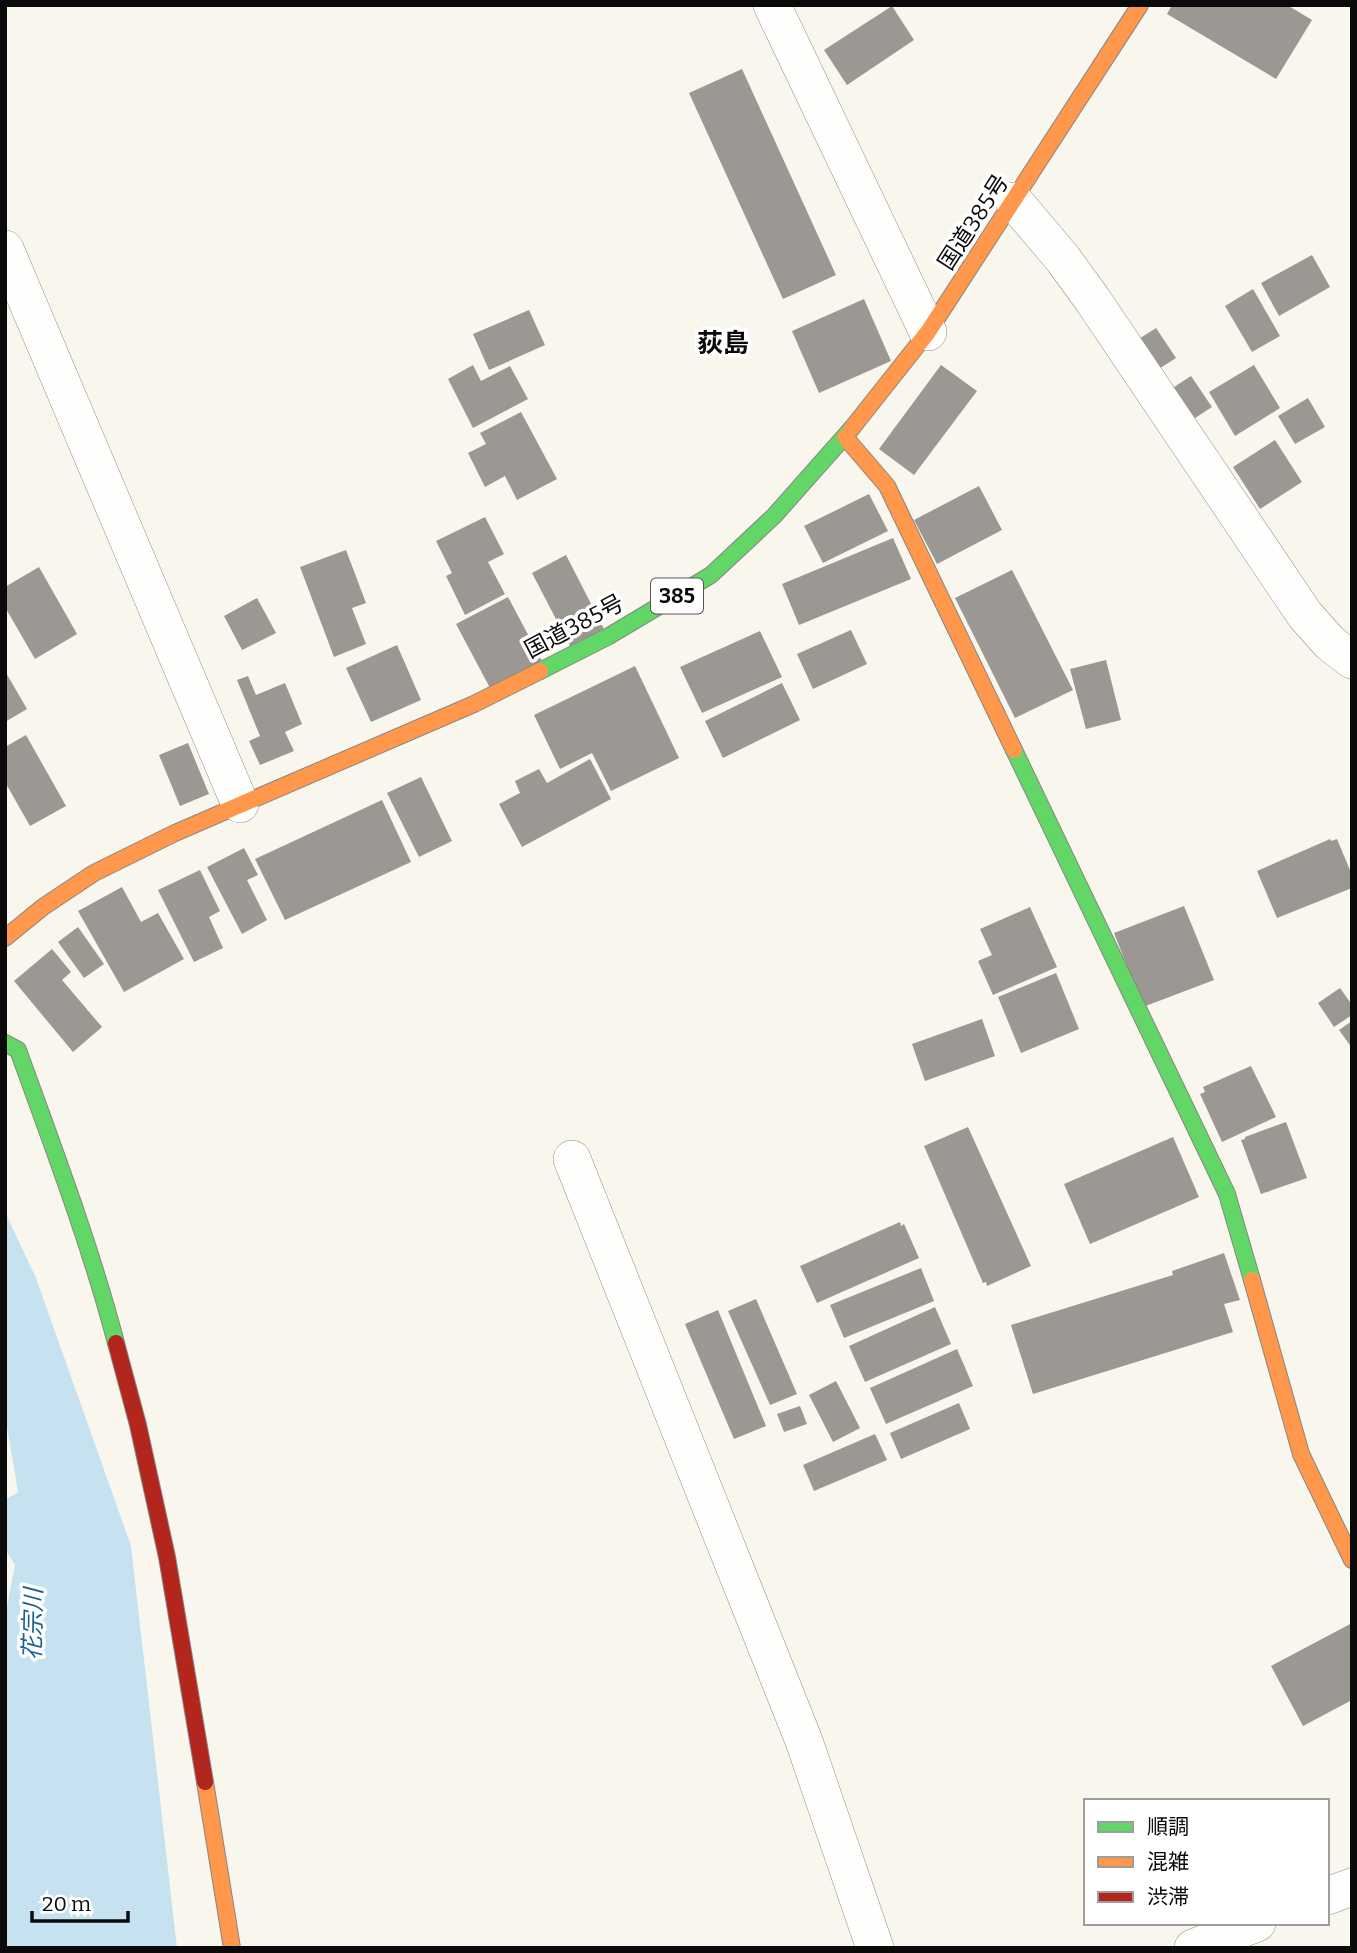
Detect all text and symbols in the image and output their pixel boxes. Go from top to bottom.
street label: 国道385号 [932,169,1014,275]
district label: 荻島 [697,328,749,359]
road number: 385 [651,578,703,614]
street label: 国道385号 [520,588,628,664]
water label: 花宗川 [18,1585,48,1660]
legend [1084,1799,1329,1925]
text: 順調 [1147,1814,1189,1840]
text: 混雑 [1147,1849,1189,1875]
scale bar [32,1880,128,1924]
text: 渋滞 [1147,1884,1189,1910]
text: 20 m [42,1891,91,1917]

